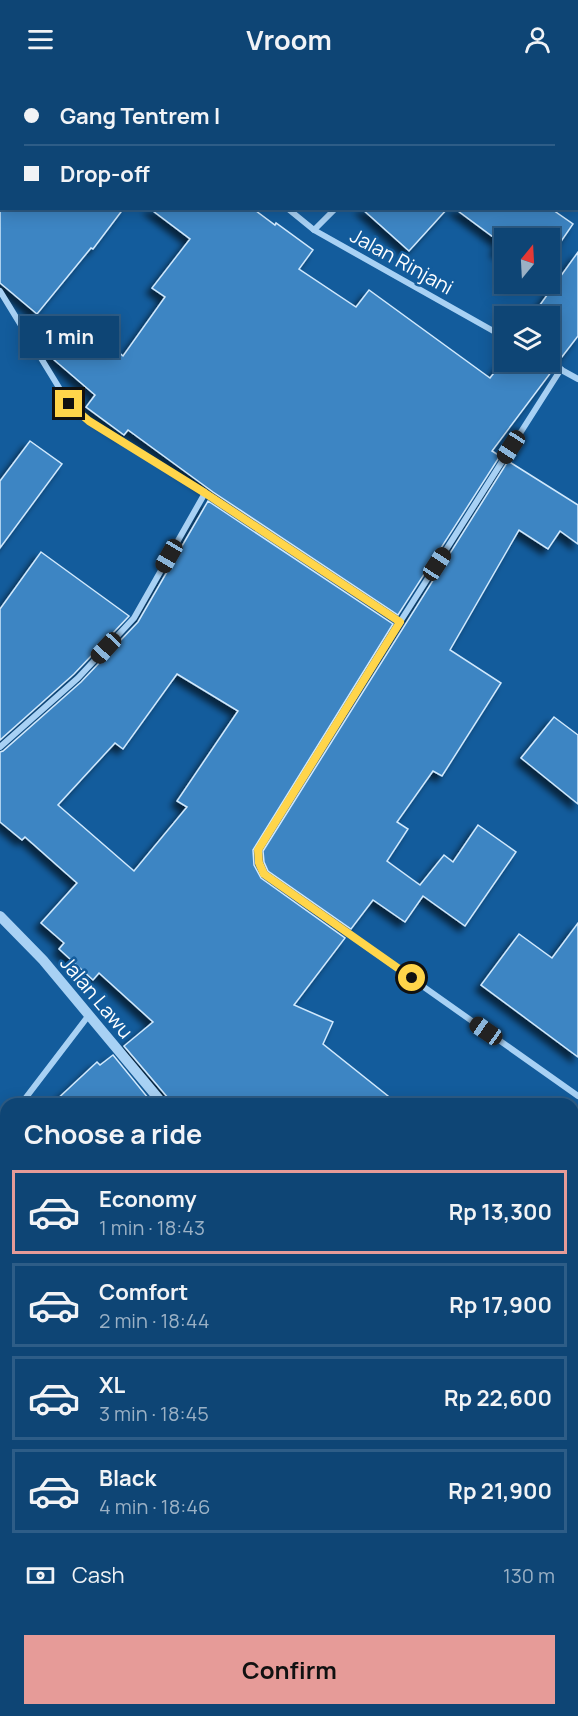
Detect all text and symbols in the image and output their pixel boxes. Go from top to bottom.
text: Vroom [246,21,332,58]
icon: menu [24,23,57,56]
icon: person [521,23,554,56]
text: Gang Tentrem I [60,101,220,131]
text: Drop-off [60,159,150,189]
street label: Jalan Rinjani [346,222,458,300]
north arrow [494,228,560,294]
map controls [494,228,560,372]
button: layers [494,306,560,372]
callout: 1 min [20,317,118,359]
text: 1 min [45,323,94,350]
route end [55,390,82,417]
car [494,427,528,467]
car [152,536,186,576]
car [420,544,454,584]
car [87,629,125,667]
street label: Jalan Lawu [54,950,140,1044]
route start [398,964,425,991]
car [466,1013,506,1049]
text: Choose a ride [24,1115,202,1152]
text: Economy [99,1184,197,1214]
icon: car [27,1185,81,1239]
text: Rp 13,300 [449,1197,552,1227]
text: 1 min · 18:43 [99,1214,205,1241]
text: Comfort [99,1277,188,1307]
icon: car [27,1278,81,1332]
text: Rp 17,900 [449,1290,552,1320]
text: 2 min · 18:44 [99,1307,210,1334]
text: XL [99,1370,125,1400]
icon: car [27,1371,81,1425]
text: Rp 22,600 [444,1383,552,1413]
text: 3 min · 18:45 [99,1400,209,1427]
text: Black [99,1463,156,1493]
icon: car [27,1464,81,1518]
text: Rp 21,900 [448,1476,552,1506]
text: 4 min · 18:46 [99,1493,210,1520]
icon: cash [24,1559,57,1592]
text: Cash [72,1560,125,1590]
text: 130 m [503,1562,555,1589]
button: Confirm [24,1635,555,1704]

